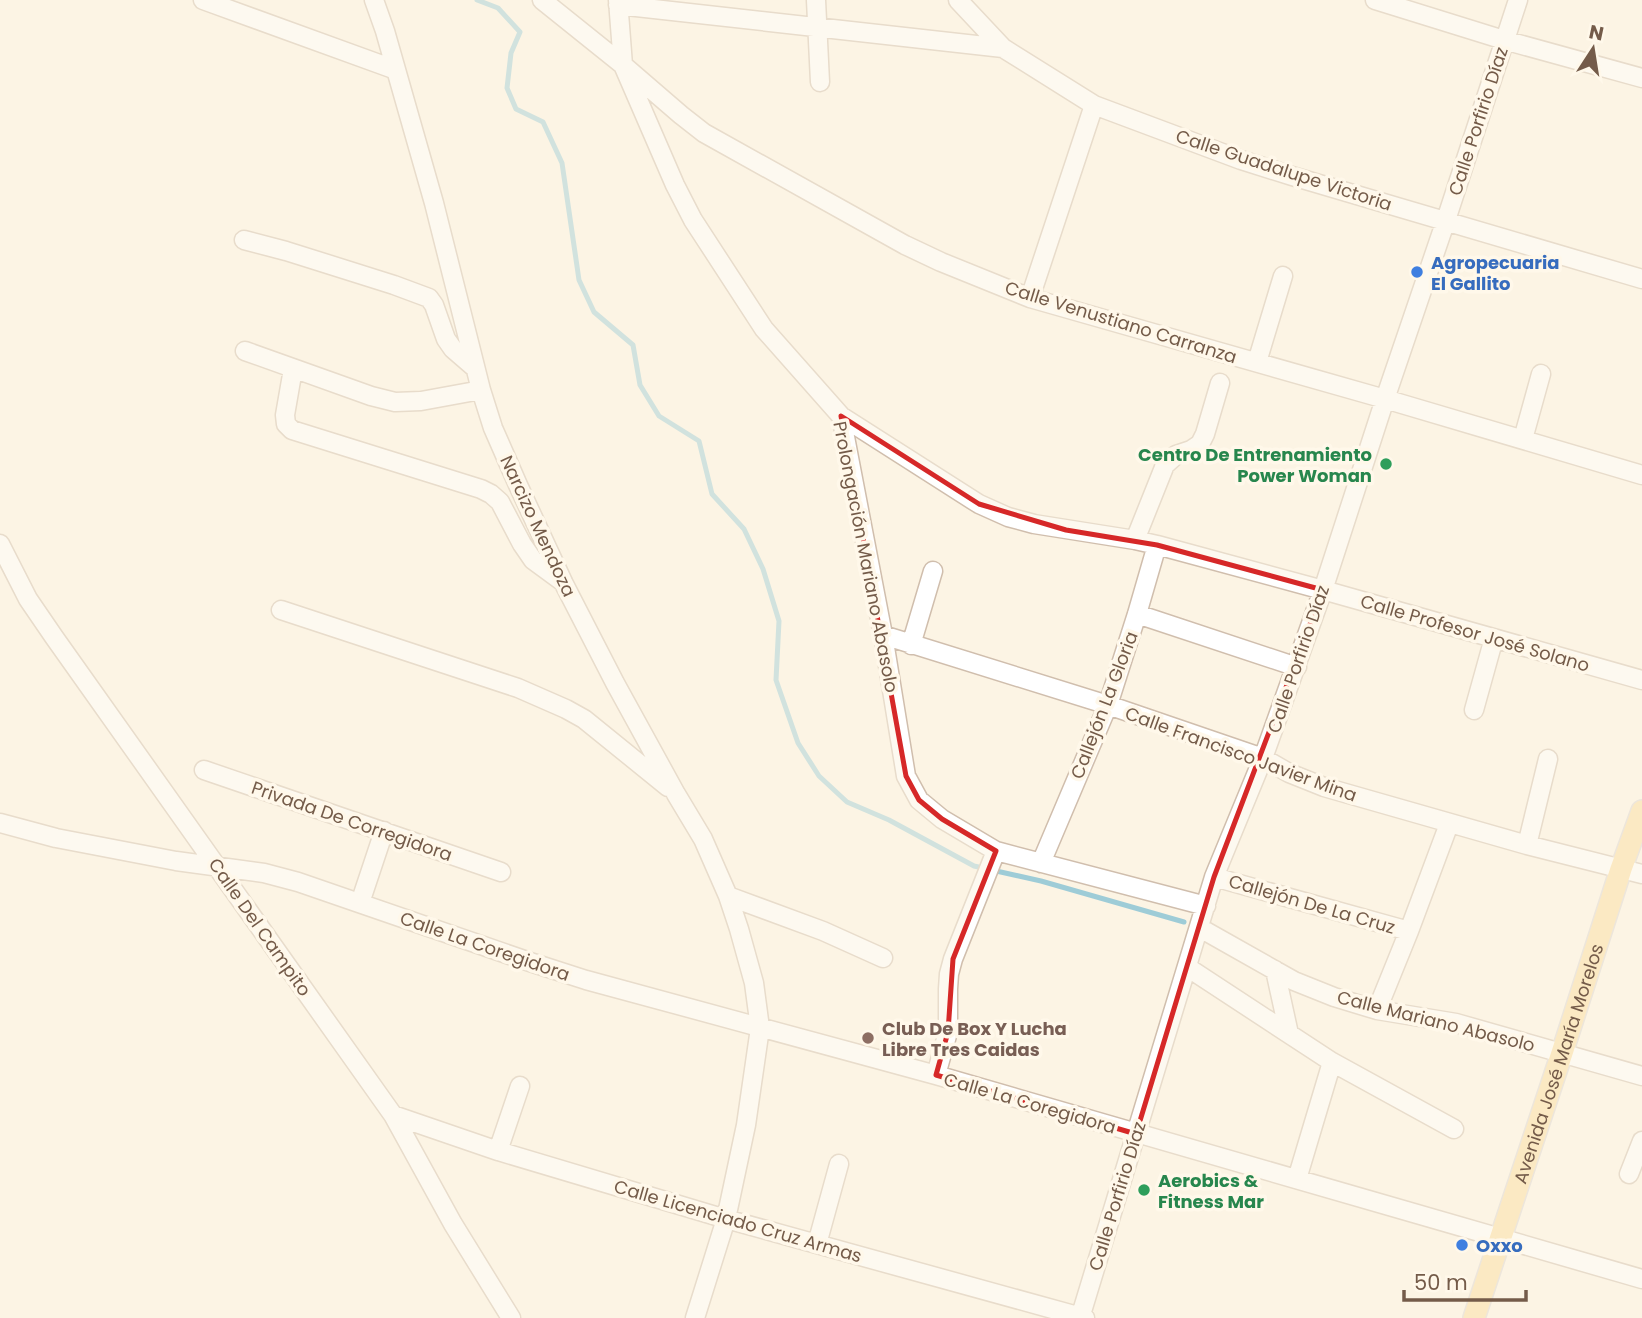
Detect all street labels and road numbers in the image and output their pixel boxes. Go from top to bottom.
street label: Calle Porfirio Díaz [1442,43,1514,199]
street label: Calle Guadalupe Victoria [1173,123,1395,217]
street label: Calle Venustiano Carranza [1002,275,1240,369]
street label: Prolongación Mariano Abasolo [827,419,905,695]
street label: Narcizo Mendoza [494,451,582,601]
street label: Calle Porfirio Díaz [1261,582,1335,736]
street label: Calle Profesor José Solano [1358,588,1592,678]
street label: Callejón La Gloria [1064,628,1144,782]
street label: Calle Francisco Javier Mina [1122,700,1360,808]
street label: Privada De Corregidora [248,775,456,867]
street label: Calle Del Campito [203,853,317,1001]
street label: Callejón De La Cruz [1226,868,1398,940]
street label: Calle La Coregidora [397,905,573,987]
street label: Avenida José María Morelos [1507,940,1609,1187]
street label: Calle Mariano Abasolo [1334,984,1538,1058]
street label: Calle La Coregidora [941,1066,1119,1140]
street label: Calle Porfirio Díaz [1082,1118,1152,1274]
street label: Calle Licenciado Cruz Armas [611,1174,865,1268]

